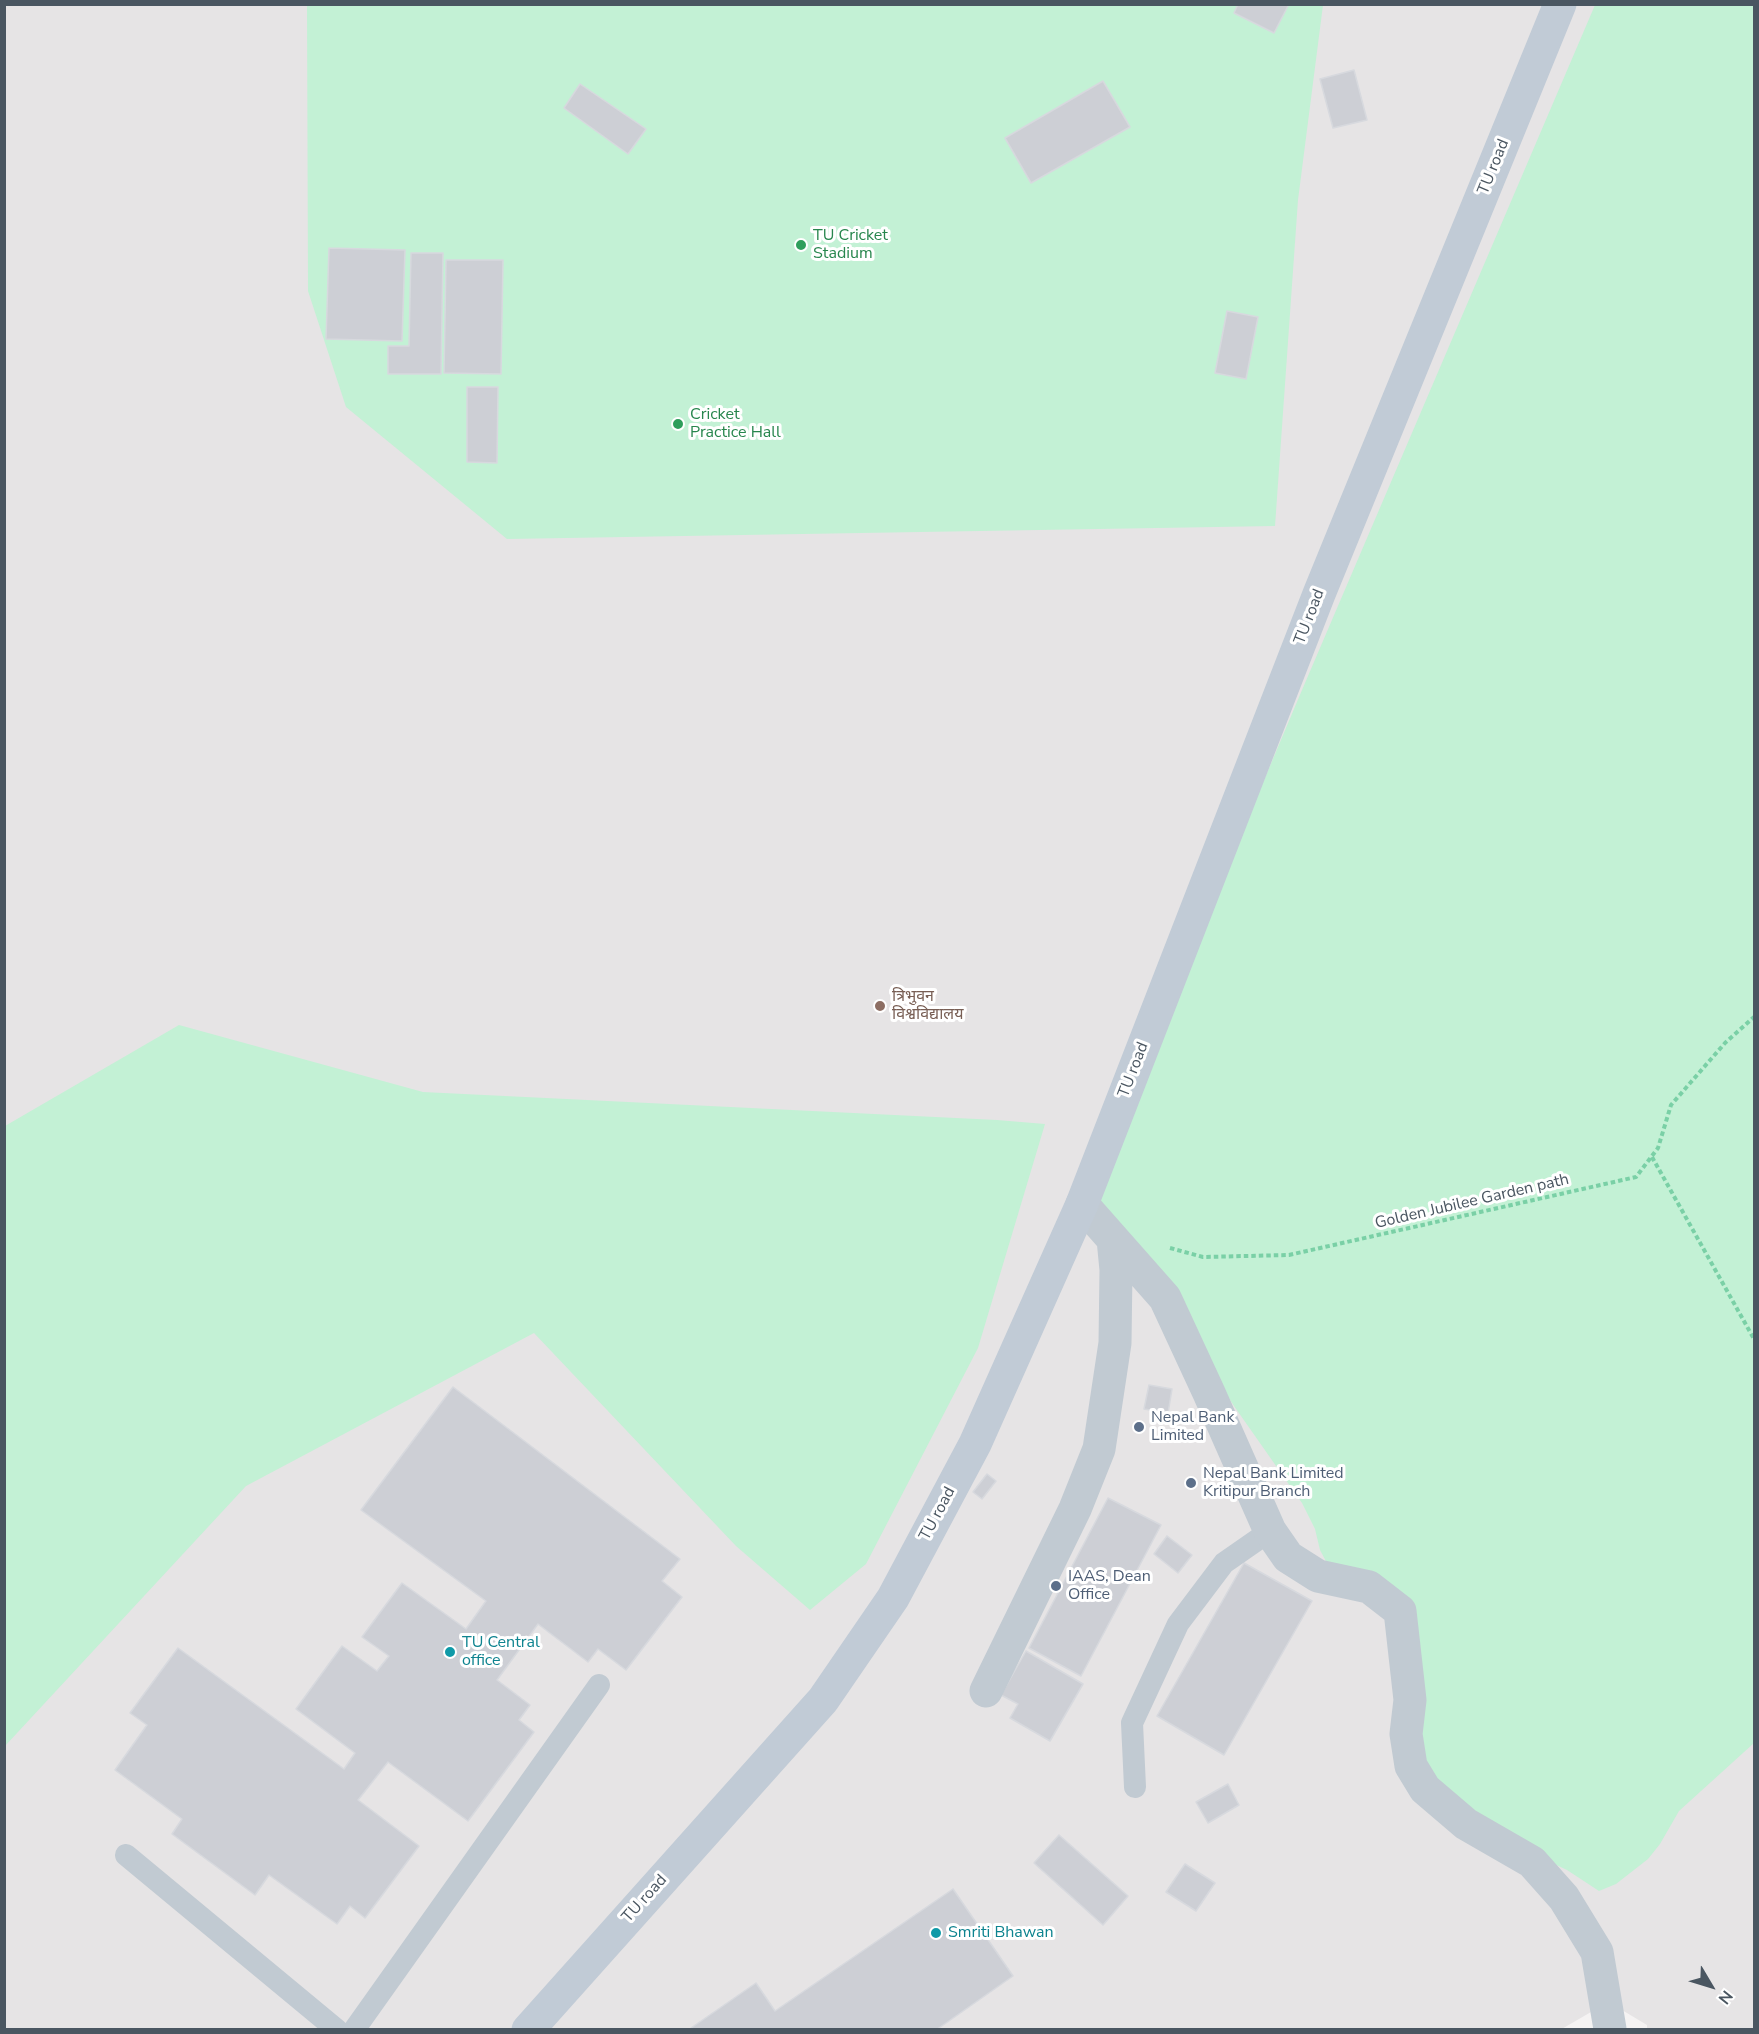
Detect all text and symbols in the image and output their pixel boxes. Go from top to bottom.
street label: TU road [1474,137,1514,197]
place label: TU Cricket Stadium [813,226,888,264]
marker: TU Cricket Stadium [794,238,808,252]
place label: Cricket Practice Hall [690,405,781,443]
marker: Cricket Practice Hall [671,417,685,431]
street label: TU road [1291,587,1329,647]
place label: त्रिभुवन विश्वविद्यालय [892,987,963,1025]
marker: त्रिभुवन विश्वविद्यालय [873,999,887,1013]
street label: TU road [1115,1040,1153,1100]
street label: Golden Jubilee Garden path [1373,1170,1571,1234]
place label: Nepal Bank Limited [1151,1408,1234,1446]
marker: Nepal Bank Limited [1132,1420,1146,1434]
place label: Nepal Bank Limited Kritipur Branch [1203,1464,1344,1502]
marker: Nepal Bank Limited Kritipur Branch [1184,1476,1198,1490]
street label: TU road [916,1484,960,1544]
place label: IAAS, Dean Office [1068,1567,1151,1605]
marker: IAAS, Dean Office [1049,1579,1063,1593]
place label: TU Central office [462,1633,540,1671]
marker: TU Central office [443,1645,457,1659]
street label: TU road [619,1871,671,1927]
place label: Smriti Bhawan [948,1923,1054,1943]
marker: Smriti Bhawan [929,1926,943,1940]
north arrow [1681,1956,1741,2016]
text: N [1713,1986,1738,2009]

